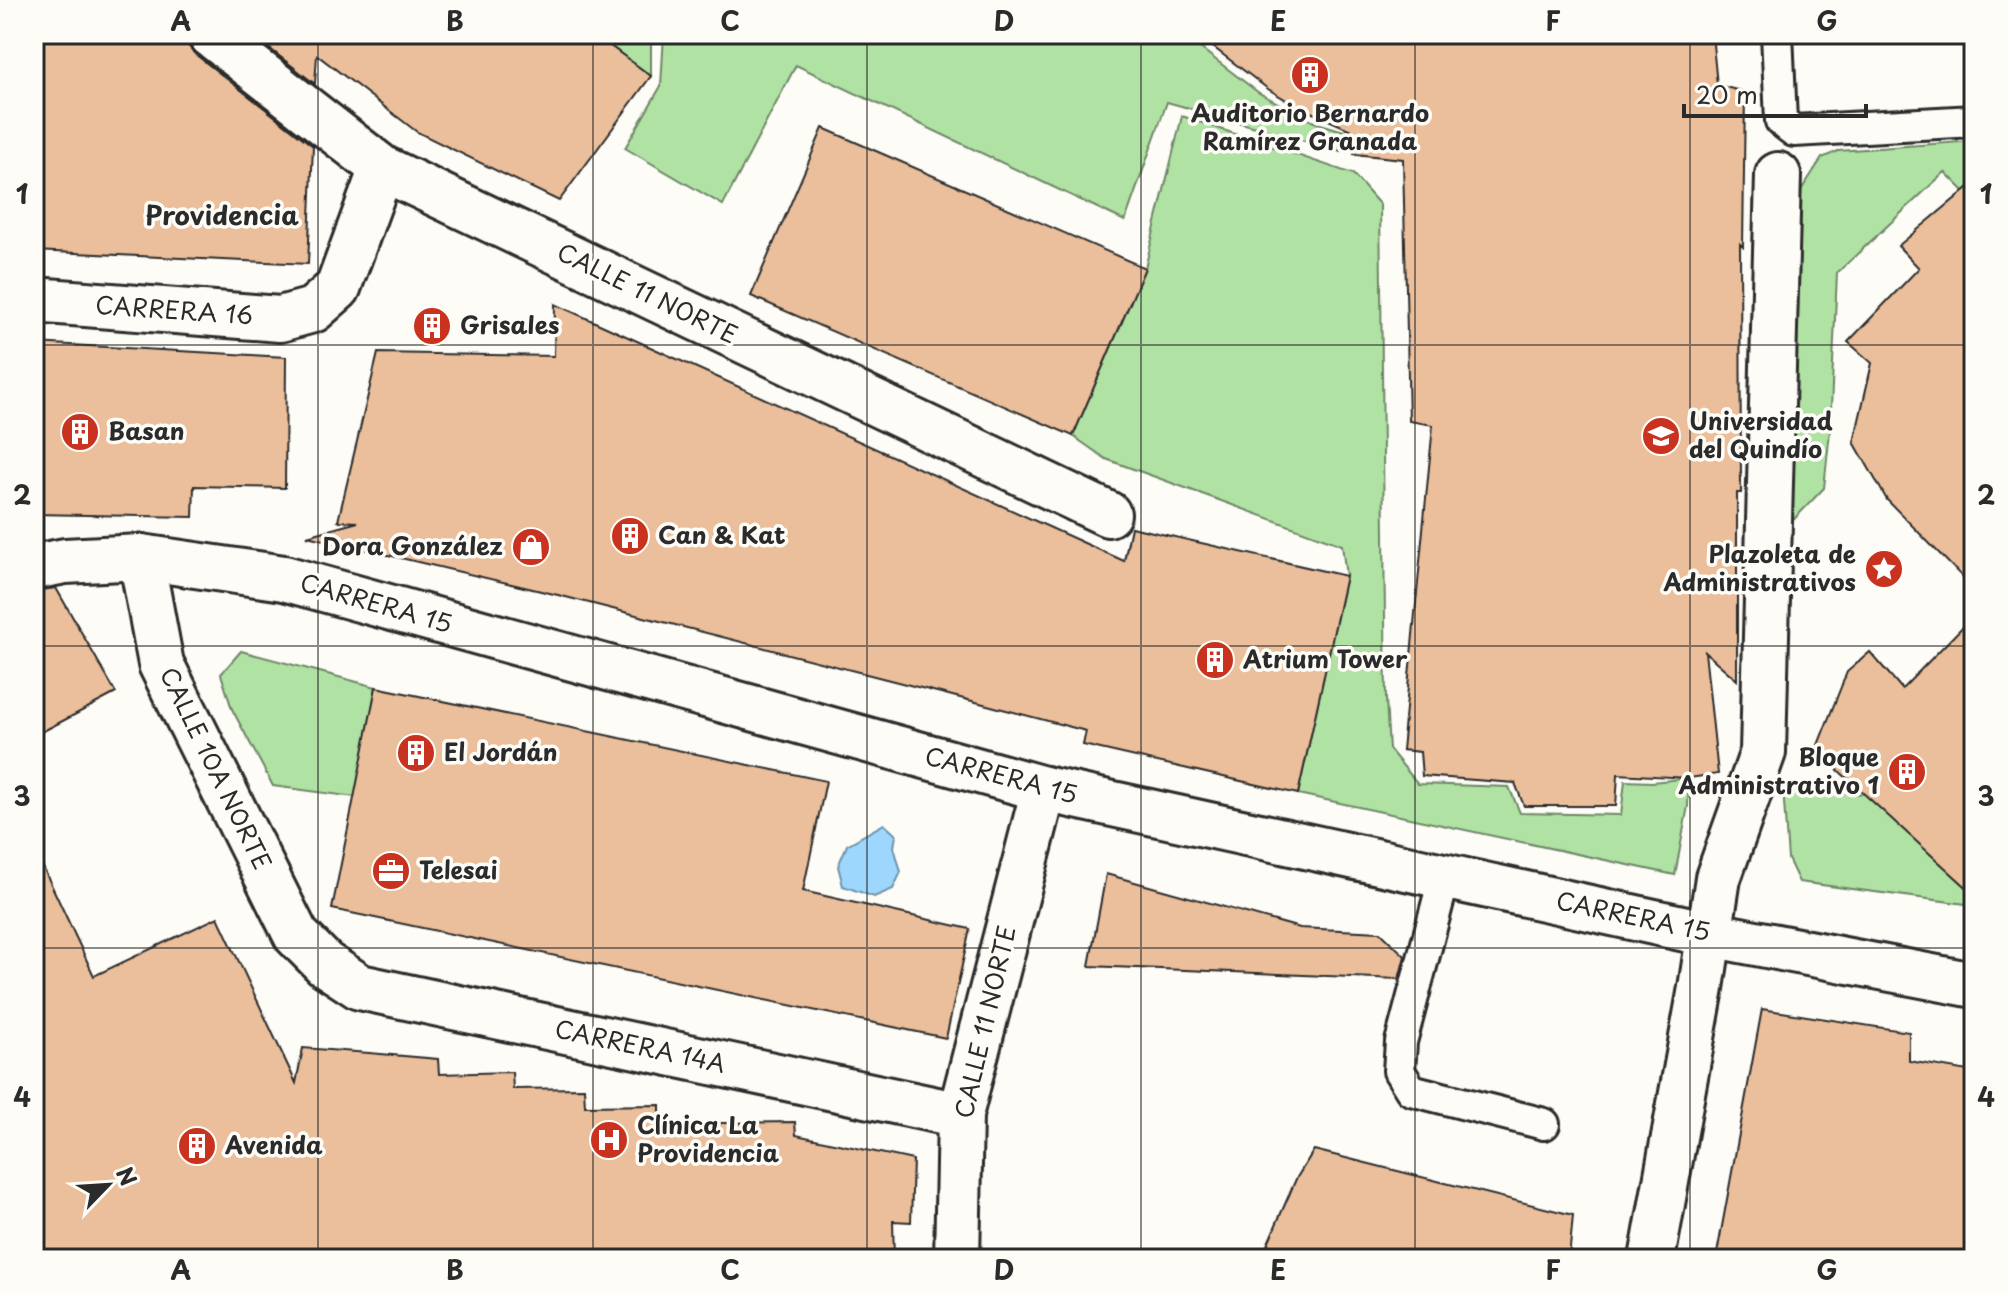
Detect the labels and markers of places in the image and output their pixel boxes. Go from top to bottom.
building icon: Auditorio Bernardo Ramírez Granada [1289,54,1331,96]
place label: Auditorio Bernardo Ramírez Granada [1191,94,1429,158]
building icon: Grisales [411,305,453,347]
place label: Grisales [460,306,560,342]
place label: Universidad del Quindío [1689,402,1833,466]
building icon: Basan [59,411,101,453]
place label: Basan [108,412,185,448]
school or university icon: Universidad del Quindío [1640,415,1682,457]
building icon: Can & Kat [609,515,651,557]
place label: Can & Kat [658,516,786,552]
shop icon: Dora González [510,526,552,568]
place label: Dora González [322,527,503,563]
place label: Plazoleta de Administrativos [1662,535,1856,599]
place icon: Plazoleta de Administrativos [1863,548,1905,590]
building icon: Atrium Tower [1194,639,1236,681]
place label: Atrium Tower [1242,640,1408,676]
building icon: El Jordán [395,732,437,774]
place label: El Jordán [444,733,558,769]
place label: Bloque Administrativo 1 [1677,738,1879,802]
building icon: Bloque Administrativo 1 [1886,751,1928,793]
office icon: Telesai [370,850,412,892]
place label: Telesai [419,851,498,887]
place label: Clínica La Providencia [637,1106,780,1170]
hospital icon: Clínica La Providencia [588,1119,630,1161]
building icon: Avenida [176,1125,218,1167]
place label: Avenida [224,1126,323,1162]

